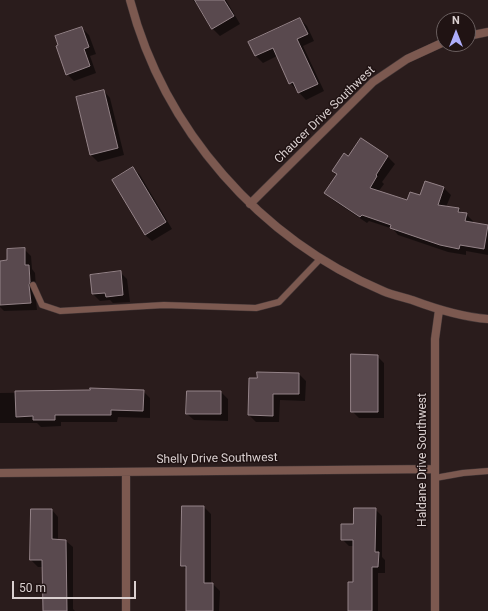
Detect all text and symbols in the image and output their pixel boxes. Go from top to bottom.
north arrow [436,12,476,52]
text: N [452,14,460,27]
street label: Chaucer Drive Southwest [272,63,378,167]
street label: Haldane Drive Southwest [416,393,430,527]
street label: Shelly Drive Southwest [156,451,278,467]
scale bar [14,573,138,599]
text: 50 m [19,581,46,595]

